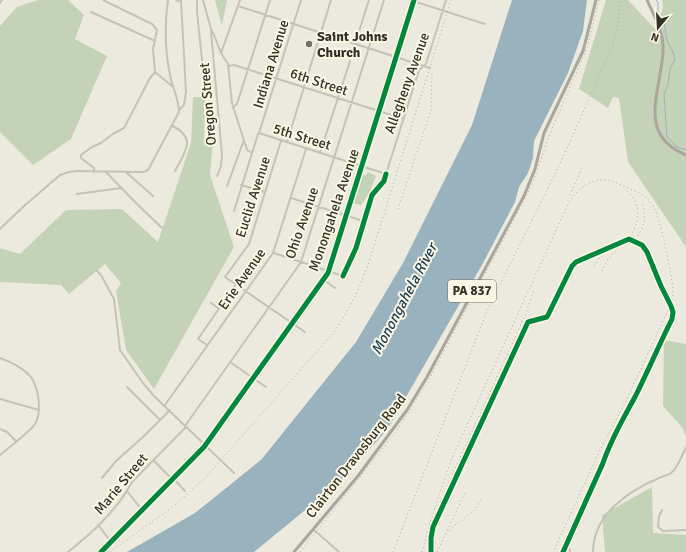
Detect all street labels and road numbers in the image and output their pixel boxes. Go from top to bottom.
street label: Indiana Avenue [249,18,293,110]
street label: Allegheny Avenue [381,30,433,136]
street label: Oregon Street [196,62,220,146]
street label: 6th Street [288,65,350,99]
street label: 5th Street [271,120,333,154]
street label: Monongahela Avenue [305,147,363,273]
street label: Euclid Avenue [232,154,274,240]
street label: Ohio Avenue [282,185,322,261]
street label: Erie Avenue [215,245,269,313]
road number: PA 837 [448,280,496,302]
street label: Clairton Dravosburg Road [302,391,410,521]
street label: Marie Street [91,450,151,518]

